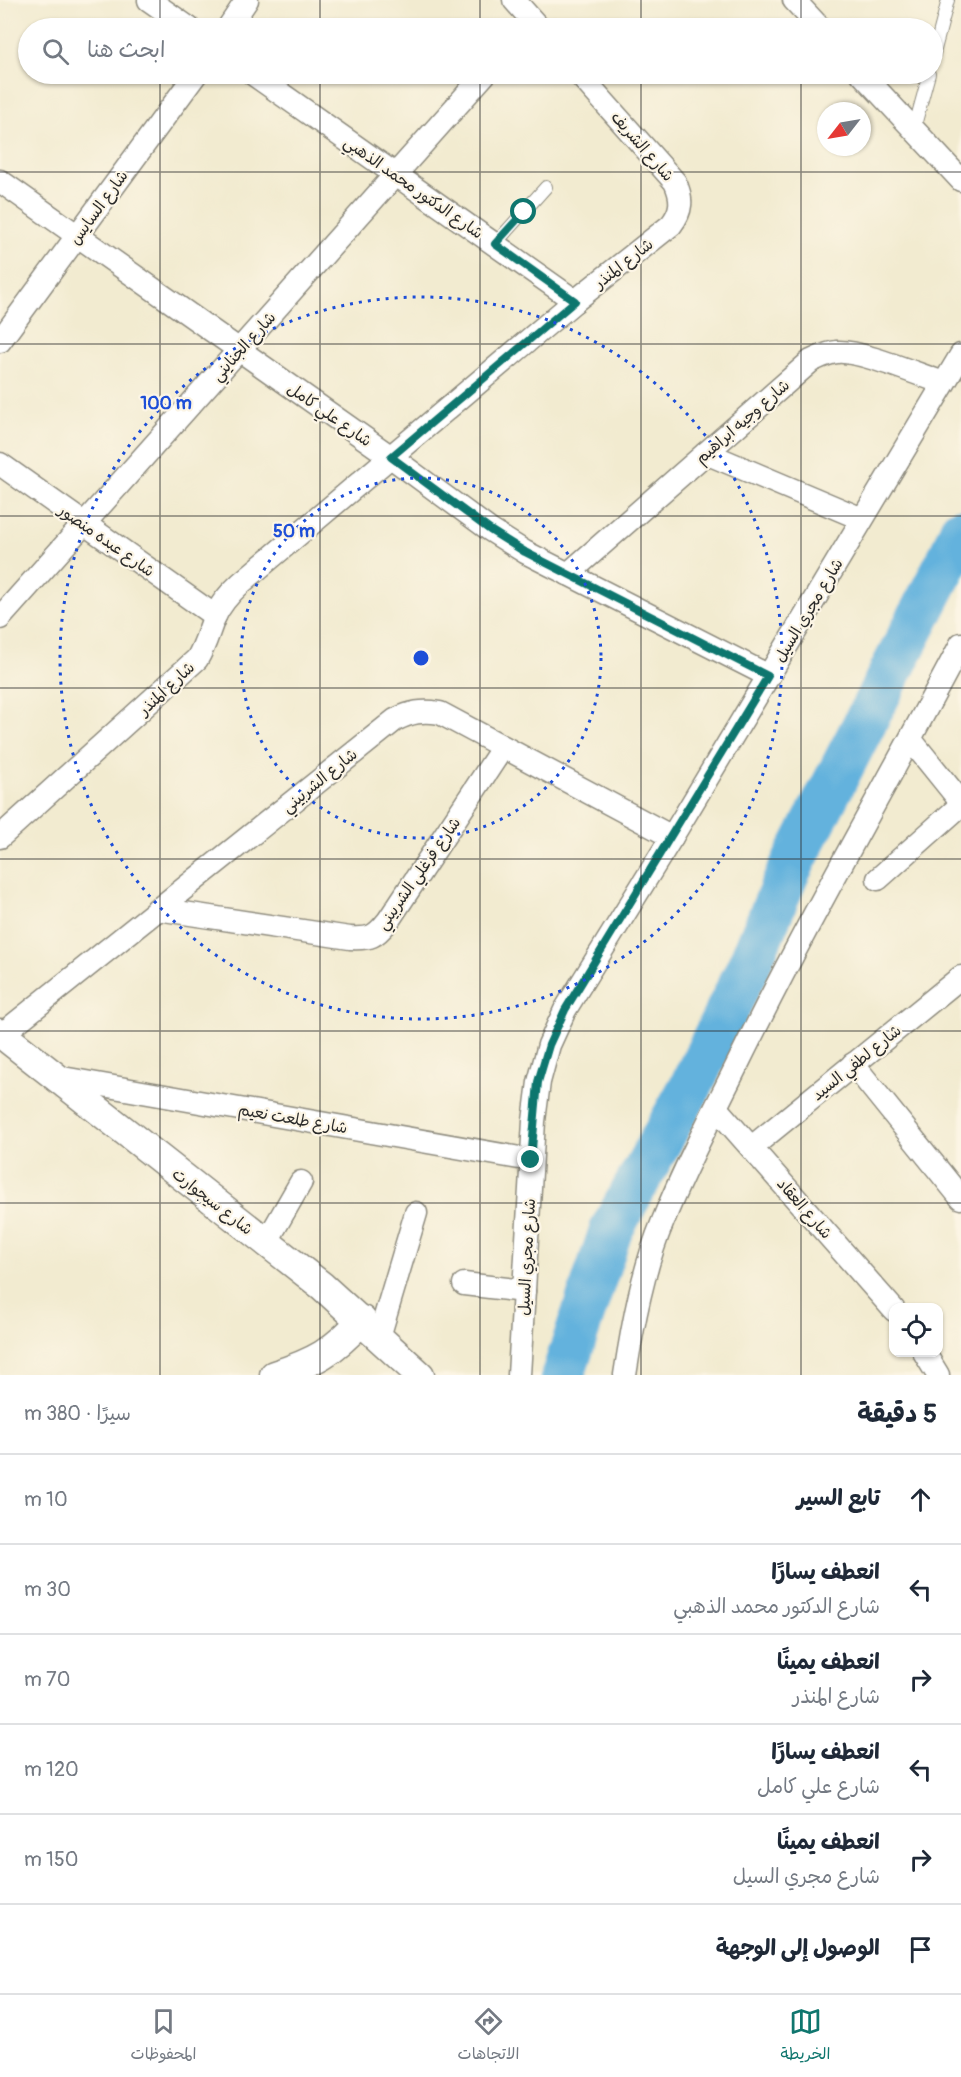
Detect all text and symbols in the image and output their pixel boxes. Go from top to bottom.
search box [18,18,943,84]
icon: search [39,35,72,68]
text: ابحث هنا [87,36,165,64]
north arrow [817,102,871,156]
street label: شارع الشريف [606,108,678,186]
street label: شارع الدكتور محمد الذهبي [338,132,487,247]
street label: شارع السايس [65,166,133,249]
route start [510,198,536,224]
street label: شارع المنذر [588,234,658,295]
street label: شارع الجنايني [207,308,283,388]
street label: شارع وجيه ابراهيم [691,375,795,470]
street label: شارع علي كامل [281,378,375,455]
text: 100 m [140,392,192,415]
street label: شارع عبده منصور [52,499,158,582]
text: 50 m [273,520,315,543]
street label: شارع مجري السيل [770,555,849,667]
centre of rings [411,648,431,668]
street label: شارع المنذر [133,658,200,722]
street label: شارع الشربيني [278,744,364,820]
street label: شارع فرغلي الشربيني [373,813,468,936]
street label: شارع لطفي السيد [808,1021,908,1108]
street label: شارع طلعت نعيم [236,1100,349,1140]
route end [517,1146,543,1172]
street label: شارع سيجوارت [167,1164,257,1240]
street label: شارع العقاد [772,1174,836,1244]
street label: شارع مجري السيل [514,1198,541,1316]
map controls [889,1303,943,1357]
button: locate [889,1303,943,1357]
text: 5 دقيقة [857,1398,937,1430]
text: سيرًا · 380 m [24,1401,131,1426]
icon: ahead [904,1483,937,1516]
text: تابع السير [797,1484,880,1512]
text: 10 m [24,1487,68,1512]
text: انعطف يسارًا [771,1558,880,1586]
icon: left [904,1573,937,1606]
text: 30 m [24,1577,71,1602]
text: شارع الدكتور محمد الذهبي [673,1594,880,1619]
text: انعطف يمينًا [777,1648,880,1676]
icon: right [904,1663,937,1696]
text: 70 m [24,1667,70,1692]
text: شارع المنذر [793,1684,880,1709]
text: انعطف يسارًا [771,1738,880,1766]
icon: left [904,1753,937,1786]
text: 120 m [24,1757,79,1782]
text: شارع علي كامل [757,1774,880,1799]
text: انعطف يمينًا [777,1828,880,1856]
icon: right [904,1843,937,1876]
text: 150 m [24,1847,78,1872]
text: شارع مجري السيل [733,1864,880,1889]
icon: arrive [904,1933,937,1966]
text: الوصول إلى الوجهة [716,1934,880,1962]
tab: المحفوظات [131,2005,196,2068]
tab: الاتجاهات [458,2005,519,2068]
tab: الخريطة [781,2005,830,2068]

